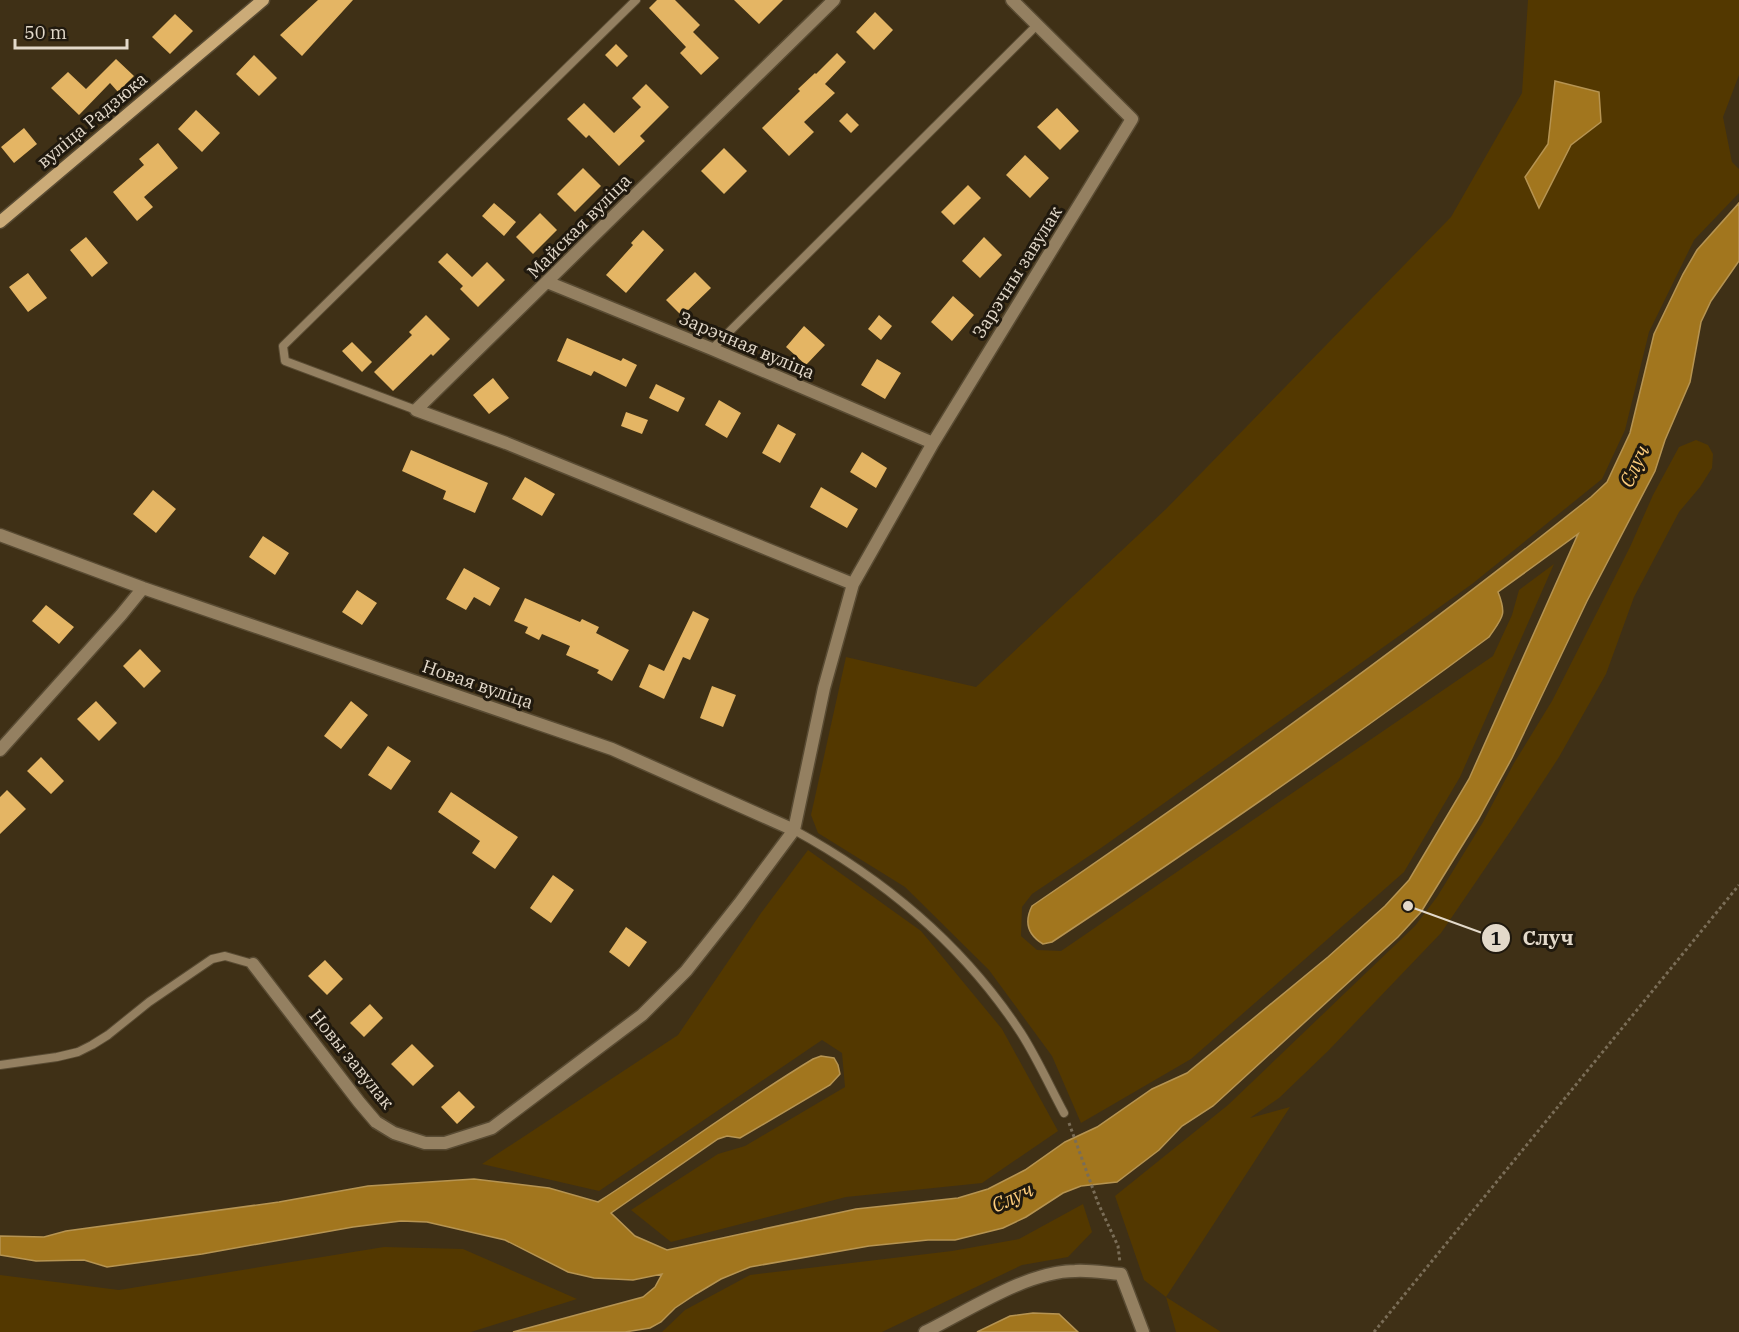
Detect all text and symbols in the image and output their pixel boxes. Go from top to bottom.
scale bar [15,12,128,50]
text: 50 m [24,21,67,44]
street label: вуліца Радзюка [32,67,152,173]
street label: Майская вуліца [522,169,636,283]
street label: Зарэчны завулак [967,201,1067,342]
street label: Зарэчная вуліца [676,306,819,384]
water label: Случ [1613,440,1656,491]
street label: Новая вуліца [419,654,537,714]
callout: Случ [1481,919,1586,957]
text: Случ [1522,924,1574,951]
text: 1 [1491,927,1502,950]
street label: Новы завулак [305,1004,400,1114]
water label: Случ [987,1175,1038,1218]

